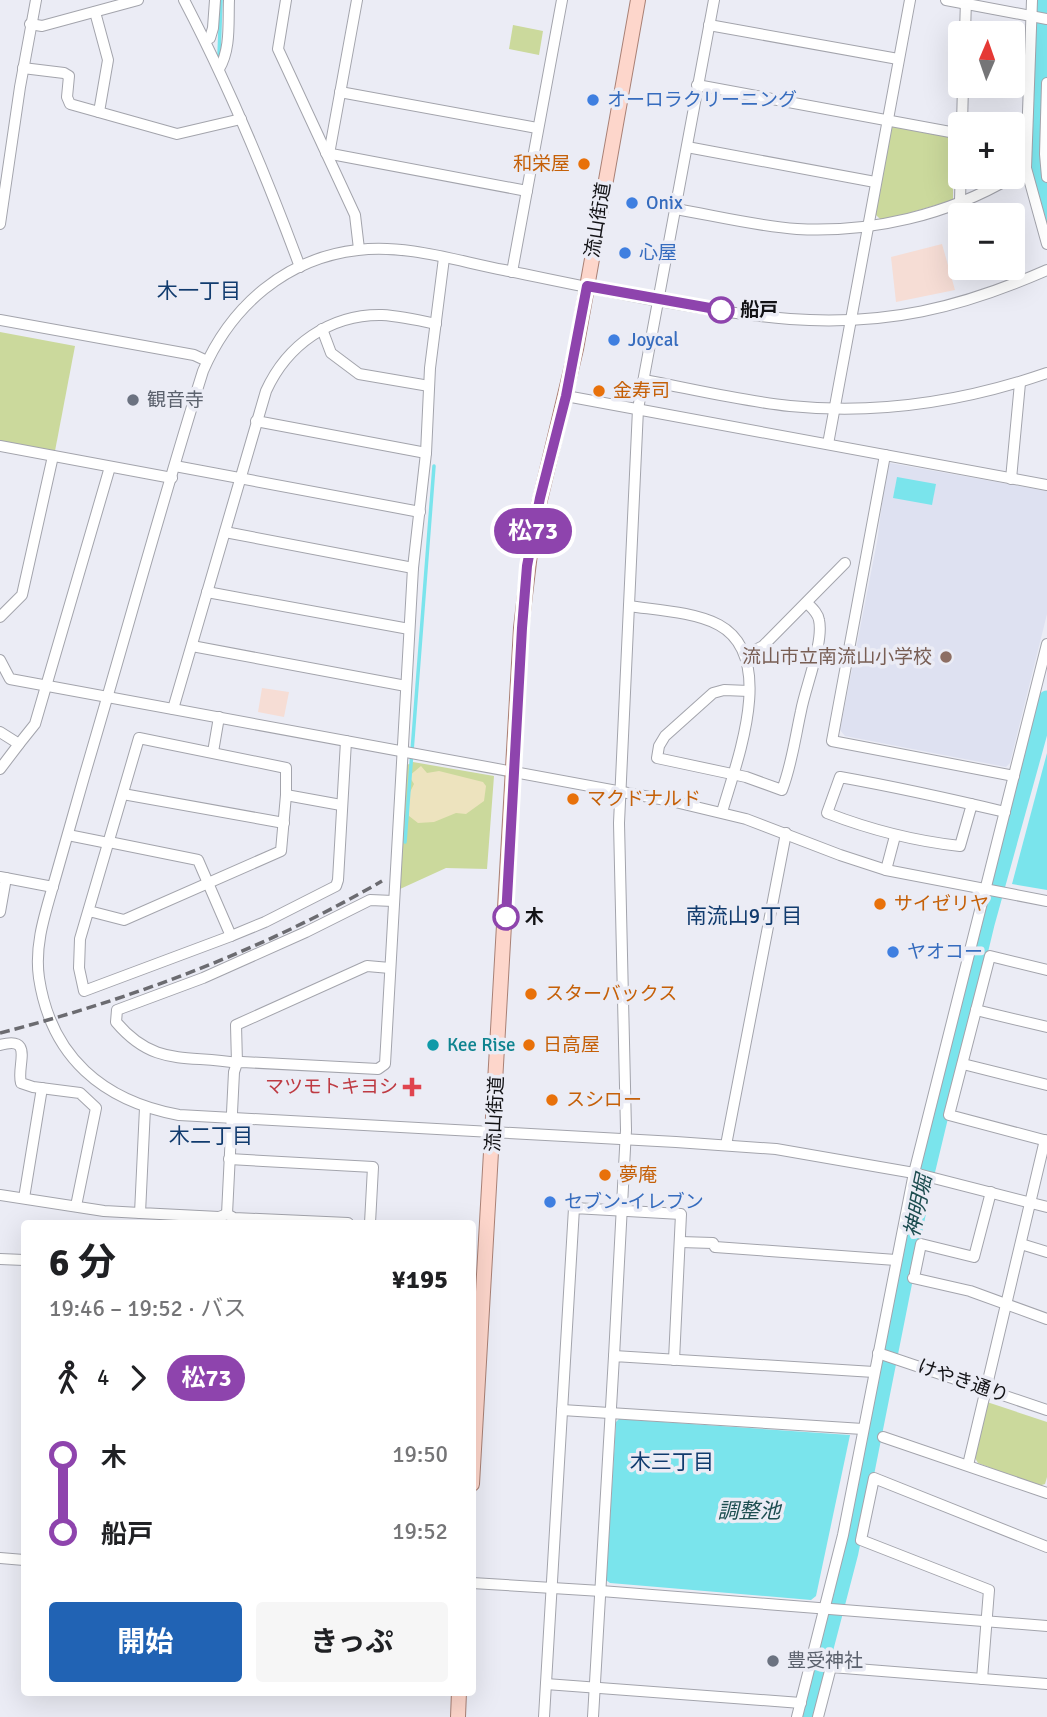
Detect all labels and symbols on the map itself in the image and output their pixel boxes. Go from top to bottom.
north arrow [948,21,1026,98]
place label: オーロラクリーニング [607,88,797,112]
marker: オーロラクリーニング [585,92,601,108]
place label: 和栄屋 [513,152,570,176]
marker: 和栄屋 [576,156,592,172]
street label: 流山街道 [580,181,616,259]
place label: Onix [646,191,683,215]
marker: Onix [624,195,640,211]
place label: 心屋 [639,241,677,265]
marker: 心屋 [617,245,633,261]
district label: 木一丁目 [157,278,241,304]
marker: 船戸 [708,297,734,323]
place label: 船戸 [740,298,778,322]
place label: Joycal [628,328,679,352]
marker: Joycal [606,332,622,348]
place label: 金寿司 [613,379,670,403]
marker: 金寿司 [591,383,607,399]
place label: 観音寺 [147,388,204,412]
marker: 観音寺 [125,392,141,408]
line badge: 松73 [493,508,573,554]
place label: 流山市立南流山小学校 [742,645,932,669]
marker: 流山市立南流山小学校 [938,649,954,665]
place label: マクドナルド [587,787,701,811]
marker: マクドナルド [565,791,581,807]
place label: サイゼリヤ [894,892,989,916]
marker: サイゼリヤ [872,896,888,912]
district label: 南流山9丁目 [686,903,802,929]
marker: 木 [493,904,519,930]
place label: 木 [525,905,544,929]
place label: ヤオコー [907,940,983,964]
marker: ヤオコー [885,944,901,960]
place label: スターバックス [545,982,677,1006]
marker: スターバックス [523,986,539,1002]
place label: Kee Rise [447,1033,516,1057]
place label: 日高屋 [543,1033,600,1057]
marker: Kee Rise [425,1037,441,1053]
marker: 日高屋 [521,1037,537,1053]
place label: マツモトキヨシ [265,1075,398,1099]
street label: 流山街道 [481,1075,509,1153]
marker: マツモトキヨシ [404,1079,420,1095]
place label: スシロー [566,1088,642,1112]
marker: スシロー [544,1092,560,1108]
district label: 木二丁目 [169,1123,253,1149]
place label: 夢庵 [619,1163,657,1187]
marker: 夢庵 [597,1167,613,1183]
water label: 神明堀 [899,1170,938,1240]
place label: セブン-イレブン [564,1190,704,1214]
marker: セブン-イレブン [542,1194,558,1210]
street label: けやき通り [914,1354,1012,1408]
district label: 木三丁目 [630,1449,714,1475]
water label: 調整池 [718,1498,782,1524]
place label: 豊受神社 [787,1649,863,1673]
marker: 豊受神社 [765,1653,781,1669]

